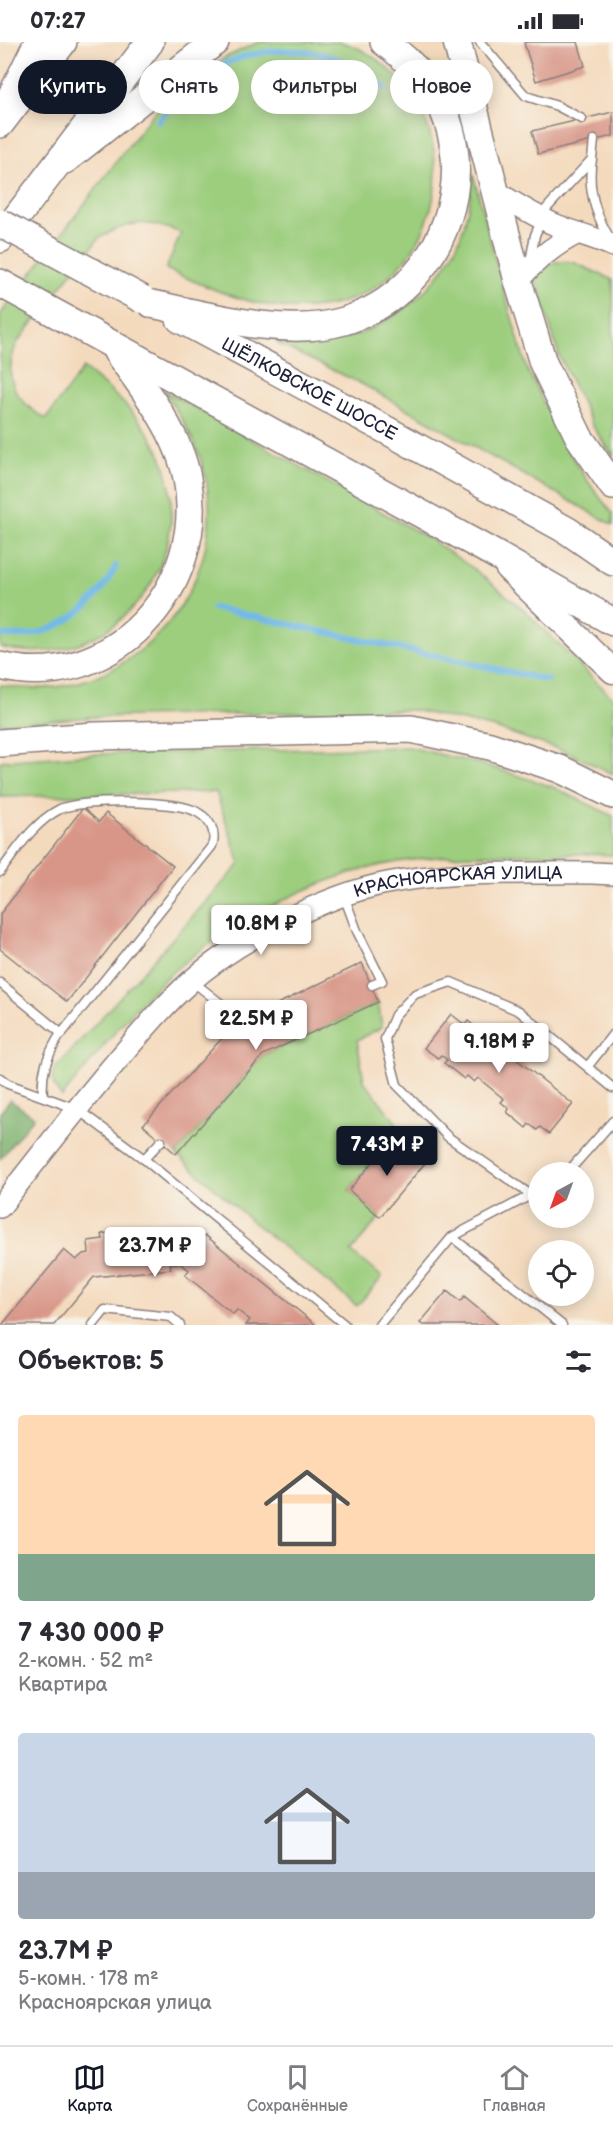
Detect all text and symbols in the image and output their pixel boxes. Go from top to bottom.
text: 07:27 [30,8,86,35]
chip: Купить [18,60,127,114]
chip: Снять [139,60,239,114]
chip: Фильтры [251,60,378,114]
chip: Новое [390,60,493,114]
street label: ЩЁЛКОВСКОЕ ШОССЕ [218,333,401,444]
street label: КРАСНОЯРСКАЯ УЛИЦА [351,862,562,902]
pin: 10.8M ₽ [206,905,316,956]
text: 10.8M ₽ [225,912,297,936]
pin: 22.5M ₽ [201,1000,311,1051]
text: 22.5M ₽ [219,1007,293,1031]
pin: 9.18M ₽ [444,1023,554,1074]
text: 9.18M ₽ [464,1030,534,1054]
pin: 7.43M ₽ [332,1126,442,1177]
text: 7.43M ₽ [350,1133,424,1157]
north arrow [528,1162,594,1228]
map controls [528,1162,594,1306]
pin: 23.7M ₽ [100,1227,210,1278]
text: 23.7M ₽ [119,1234,191,1258]
button: locate [528,1240,594,1306]
icon: filters [562,1345,595,1378]
text: Объектов: 5 [18,1346,164,1377]
icon: home [253,1454,361,1562]
text: 7 430 000 ₽ [18,1618,164,1649]
text: 2-комн. · 52 m² [18,1649,153,1673]
text: Квартира [18,1673,108,1697]
icon: home [253,1772,361,1880]
text: 23.7M ₽ [18,1936,113,1967]
text: 5-комн. · 178 m² [18,1967,159,1991]
text: Красноярская улица [18,1991,212,2015]
tab: Карта [67,2061,112,2116]
tab: Сохранённые [247,2061,348,2116]
tab: Главная [483,2061,546,2116]

